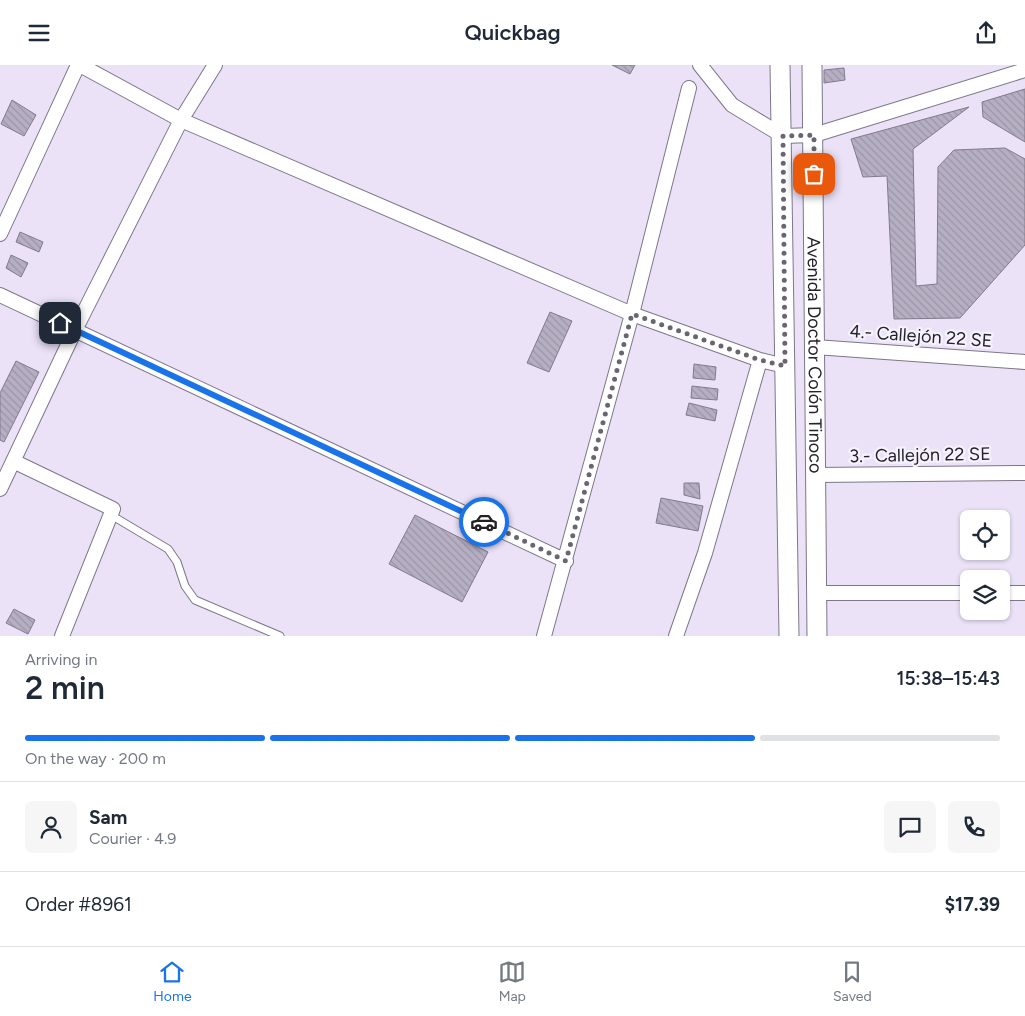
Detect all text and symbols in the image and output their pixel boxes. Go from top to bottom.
icon: menu [25,19,53,47]
text: Quickbag [464,19,561,46]
icon: share [972,19,1000,47]
pin [793,153,835,195]
icon: bag [800,160,828,188]
street label: Avenida Doctor Colón Tinoco [803,236,827,474]
pin [39,302,81,344]
icon: home [46,309,74,337]
street label: 4.- Callejón 22 SE [849,320,993,352]
street label: 3.- Callejón 22 SE [849,443,991,467]
courier [459,497,509,547]
icon: car [470,508,498,536]
map controls [960,510,1010,620]
button: locate [960,510,1010,560]
button: layers [960,570,1010,620]
text: Arriving in [25,650,97,669]
text: 15:38–15:43 [896,667,1000,690]
text: 2 min [25,669,105,707]
text: On the way · 200 m [25,749,166,768]
button: person [25,801,77,853]
button: chat [884,801,936,853]
button: phone [948,801,1000,853]
text: Sam [89,806,127,829]
text: Courier · 4.9 [89,829,176,848]
text: Order #8961 [25,893,132,916]
text: $17.39 [945,893,1000,916]
tab: Home [153,958,192,1005]
tab: Map [498,958,526,1005]
tab: Saved [833,958,872,1005]

